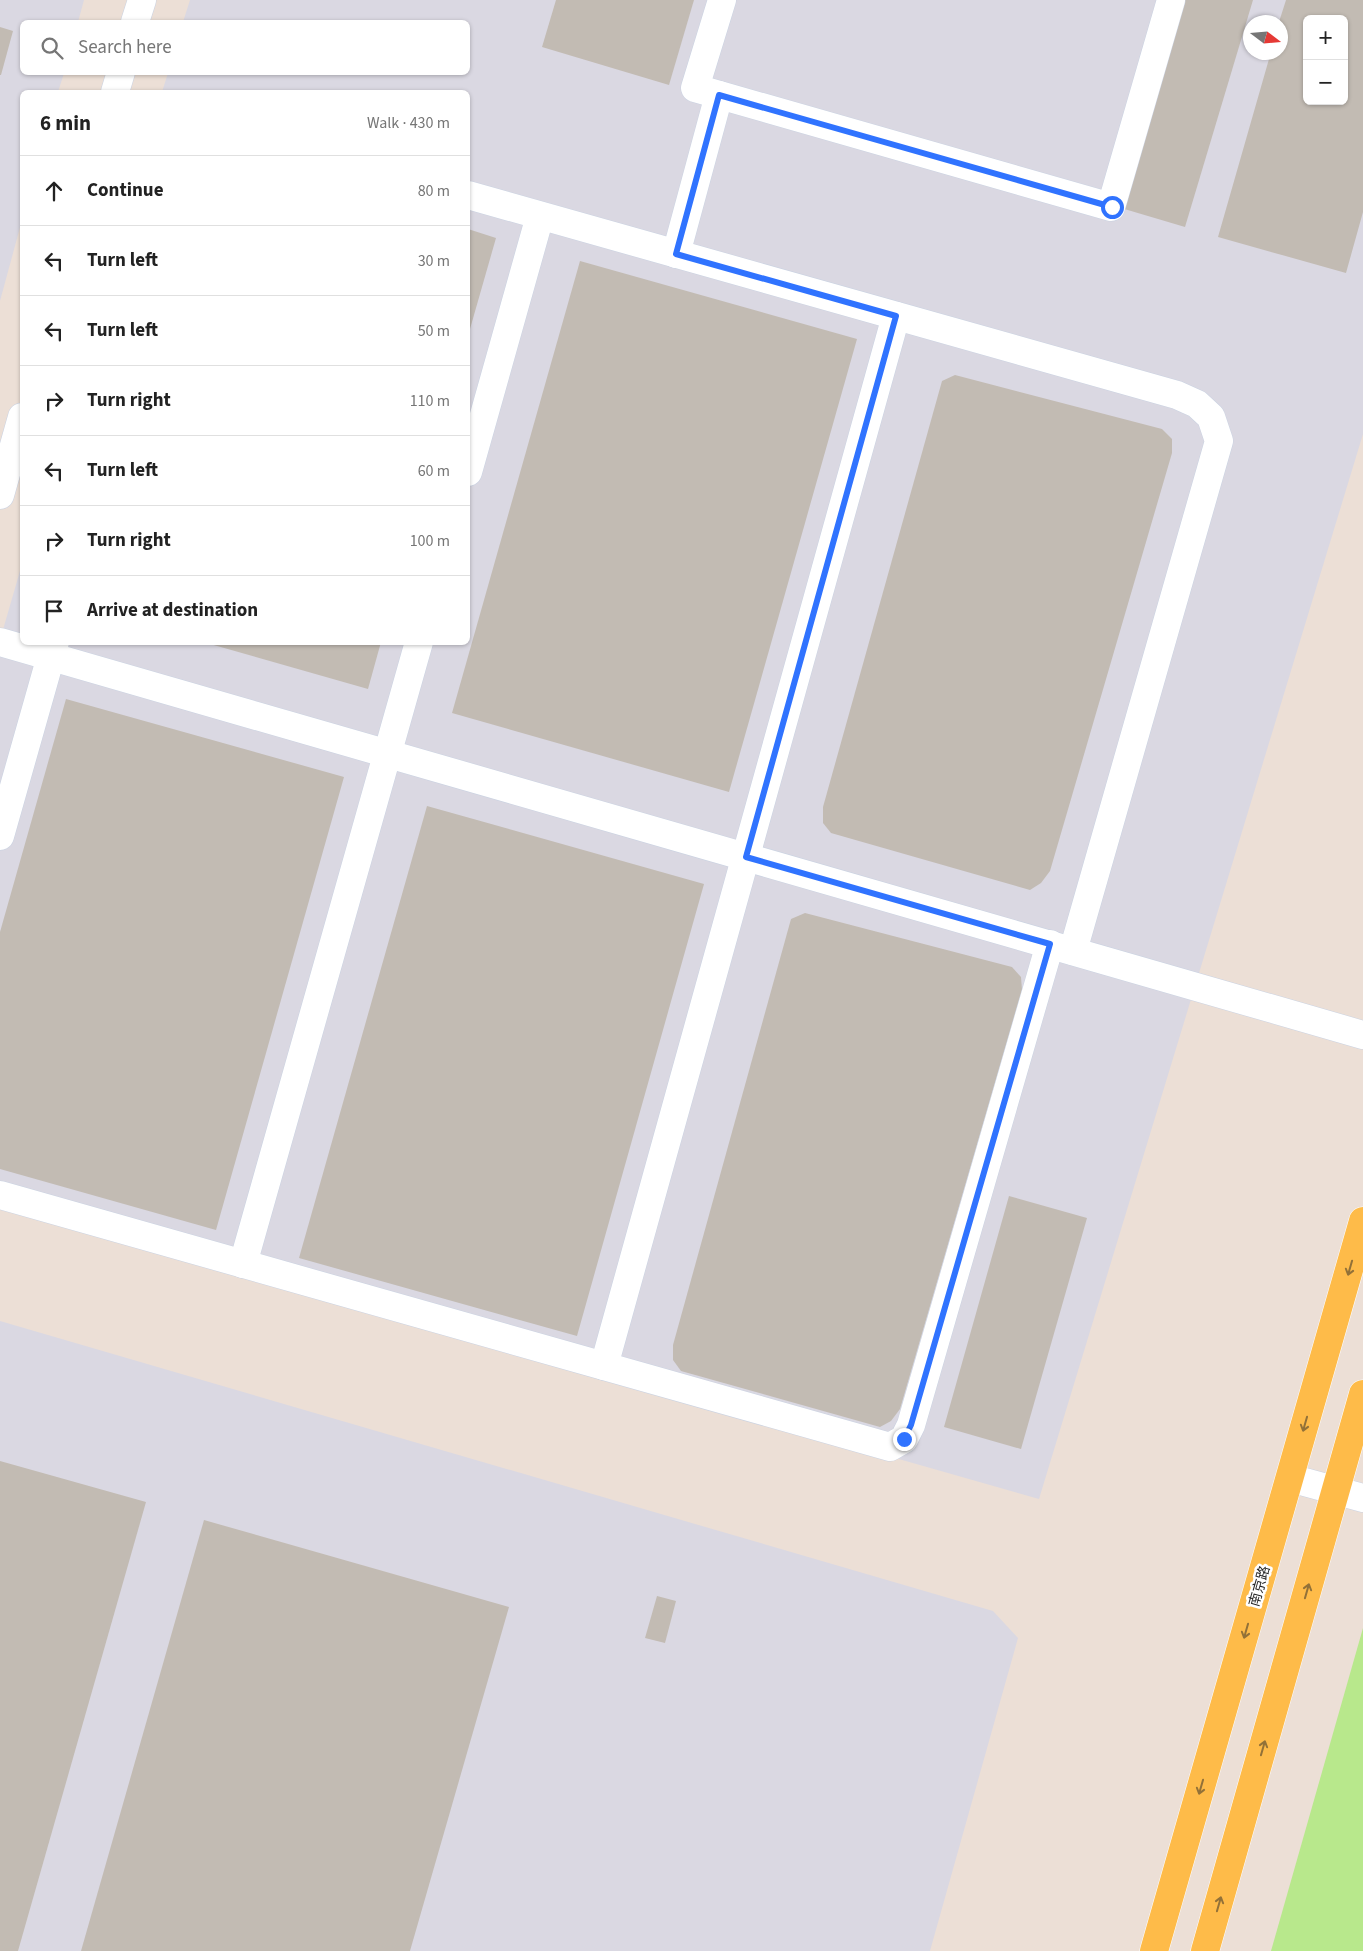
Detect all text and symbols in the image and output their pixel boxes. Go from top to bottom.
north arrow [1243,15,1288,60]
map controls [1303,15,1348,105]
button: + [1303,15,1348,60]
search box [20,20,470,75]
icon: search [38,34,66,62]
text: Search here [78,34,172,61]
button: − [1303,60,1348,105]
text: 6 min [40,108,91,138]
text: Walk · 430 m [367,112,450,134]
icon: ahead [40,177,68,205]
text: Continue [87,177,164,204]
text: 80 m [418,180,450,202]
route start [1101,196,1124,219]
icon: left [40,247,68,275]
text: Turn left [87,247,158,274]
text: 30 m [418,250,450,272]
icon: left [40,317,68,345]
text: Turn left [87,317,158,344]
text: 50 m [418,320,450,342]
icon: right [40,387,68,415]
text: Turn right [87,387,171,414]
text: 110 m [410,390,450,412]
icon: left [40,457,68,485]
text: Turn left [87,457,158,484]
text: 60 m [418,460,450,482]
icon: right [40,527,68,555]
text: Turn right [87,527,171,554]
text: 100 m [410,530,450,552]
icon: arrive [40,597,68,625]
text: Arrive at destination [87,597,258,624]
one-way arrow [1344,1260,1354,1276]
one-way arrow [1300,1416,1309,1432]
route end [893,1428,916,1451]
street label: 南京路 [1245,1563,1275,1609]
one-way arrow [1302,1584,1312,1600]
one-way arrow [1240,1623,1250,1639]
one-way arrow [1258,1740,1268,1756]
one-way arrow [1196,1779,1206,1795]
one-way arrow [1214,1896,1224,1912]

